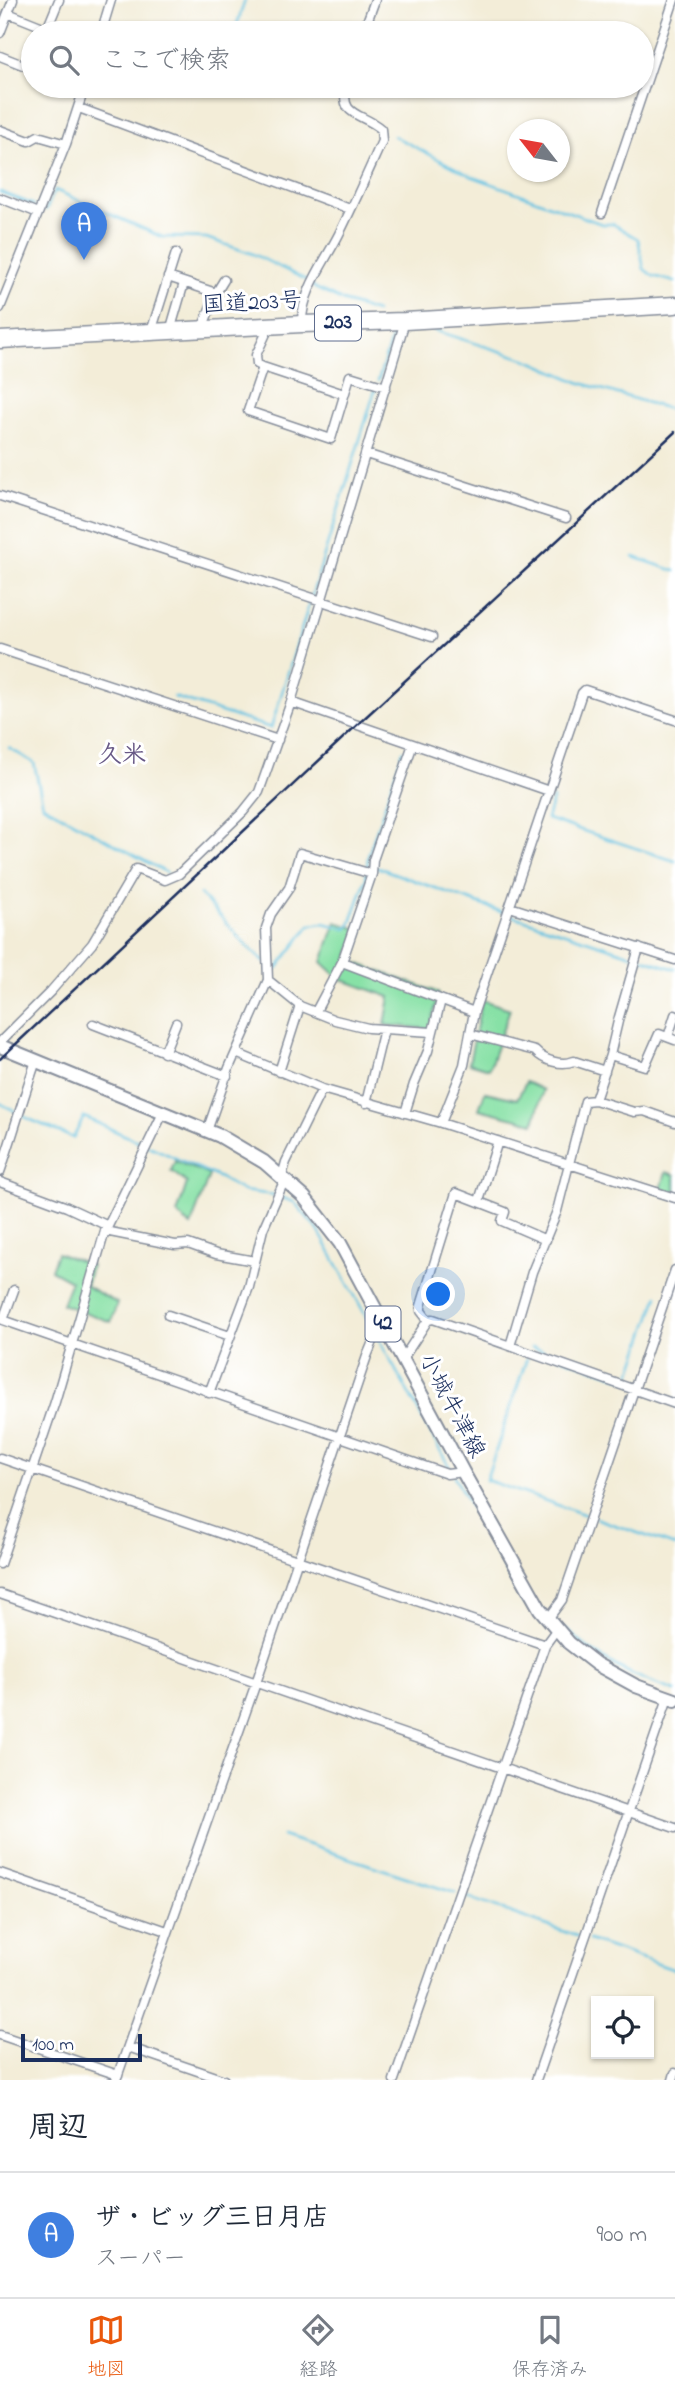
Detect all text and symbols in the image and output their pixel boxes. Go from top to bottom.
search box [21,21,654,98]
icon: search [45,41,83,79]
text: ここで検索 [101,43,231,81]
north arrow [507,119,570,182]
pin: A [61,202,107,260]
street label: 国道203号 [201,285,303,323]
road number: 203 [315,306,361,340]
district label: 久米 [98,739,146,774]
your location [421,1277,455,1311]
road number: 42 [366,1306,400,1342]
street label: 小城牛津線 [409,1347,493,1465]
map controls [591,1996,654,2059]
button: locate [591,1996,654,2059]
scale bar [21,2031,142,2063]
text: 100 m [32,2032,74,2059]
text: 周辺 [28,2107,88,2151]
text: ザ・ビッグ三日月店 [95,2200,329,2238]
text: A [44,2219,58,2252]
text: 900 m [597,2219,647,2252]
text: スーパー [95,2243,186,2276]
tab: 地図 [87,2311,125,2384]
tab: 経路 [299,2311,338,2384]
tab: 保存済み [512,2311,588,2384]

